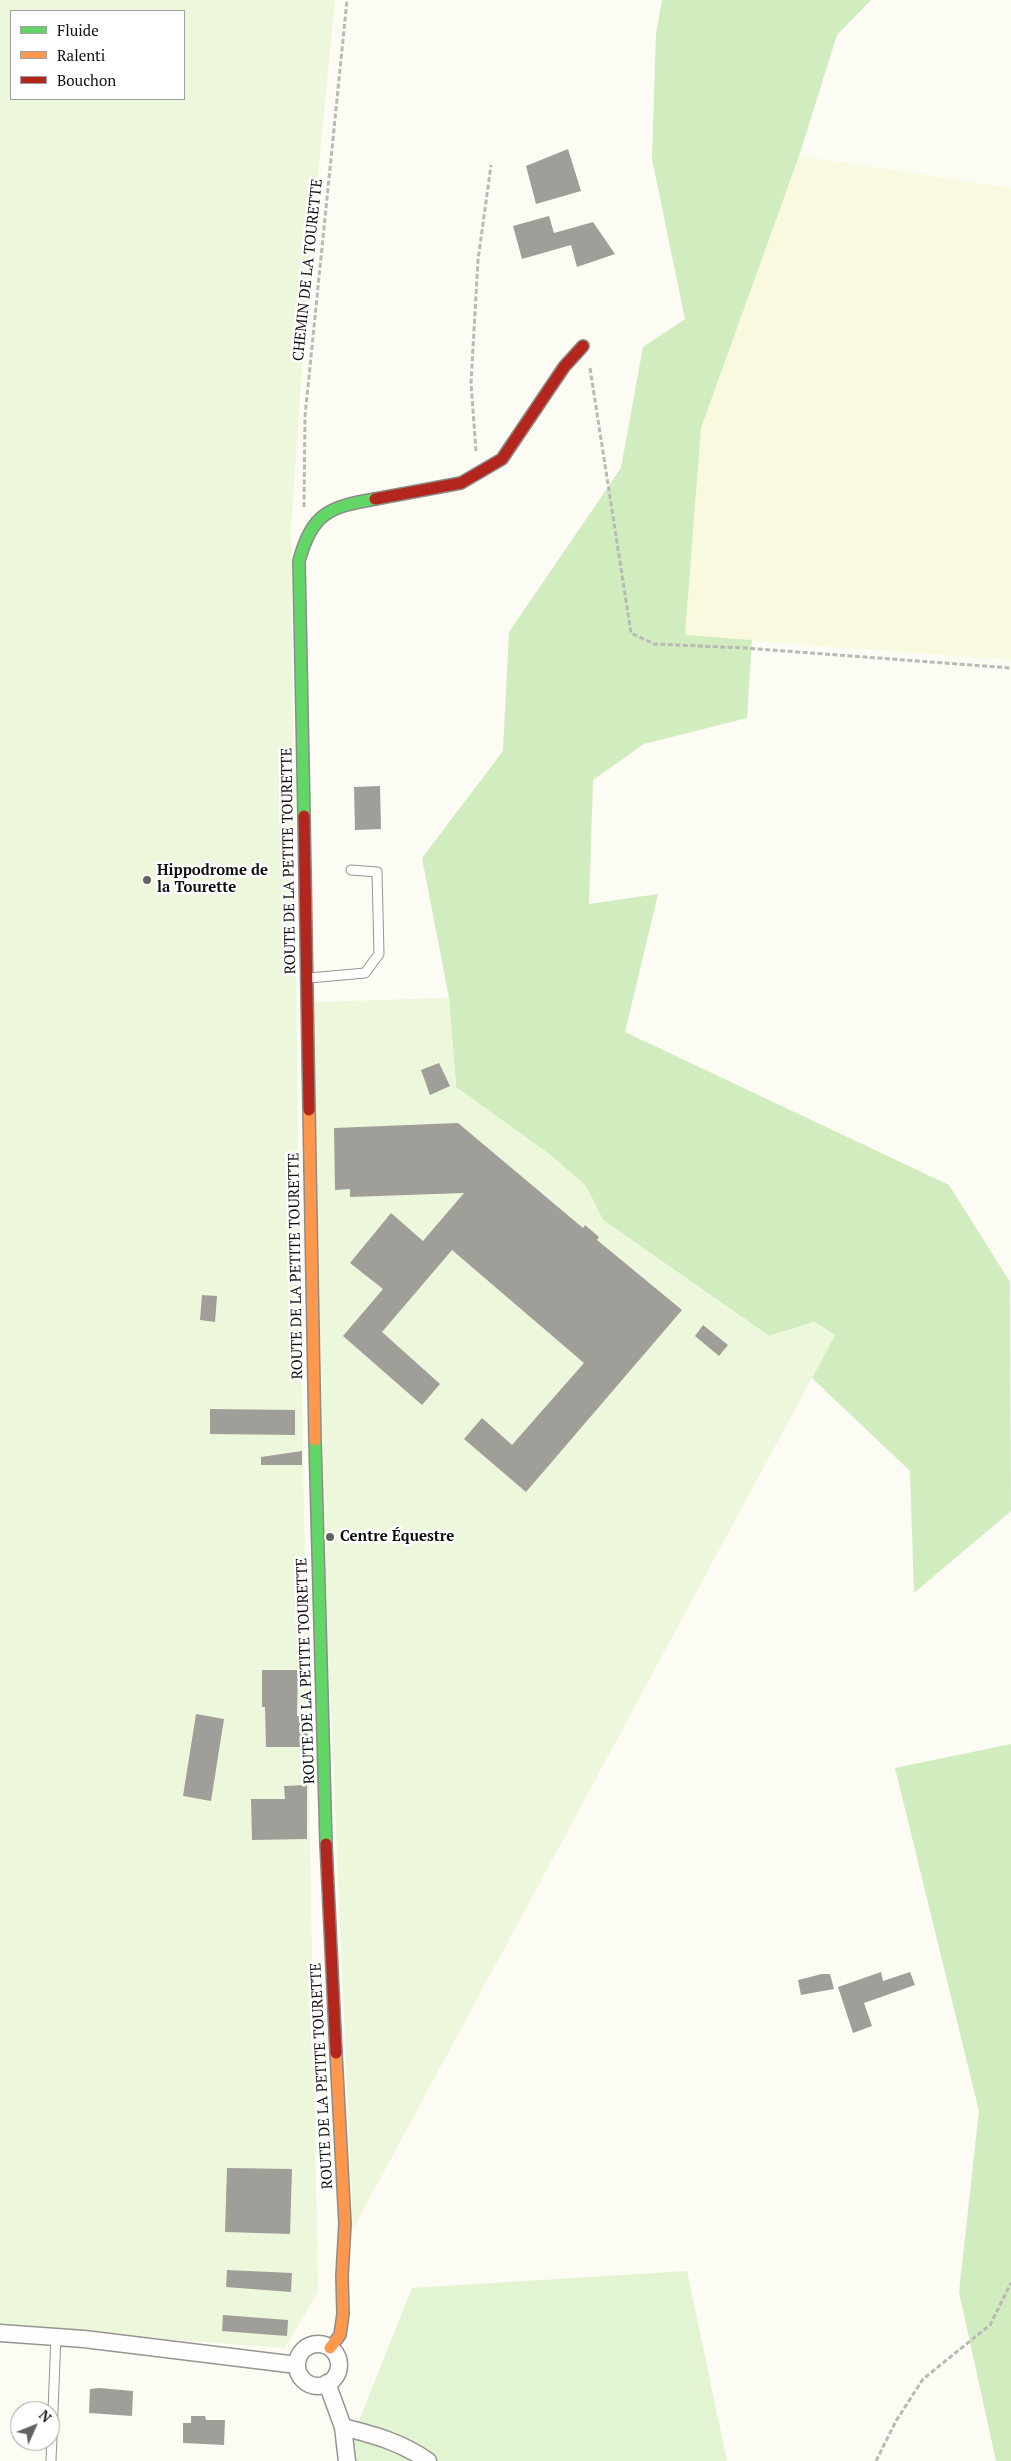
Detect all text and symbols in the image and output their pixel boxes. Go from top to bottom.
legend [10,10,185,100]
text: Fluide [57,20,99,40]
text: Ralenti [57,45,105,65]
text: Bouchon [57,70,116,90]
street label: CHEMIN DE LA TOURETTE [289,178,327,362]
street label: ROUTE DE LA PETITE TOURETTE [278,748,300,974]
place label: Hippodrome de la Tourette [157,862,268,897]
marker: Hippodrome de la Tourette [141,874,153,886]
street label: ROUTE DE LA PETITE TOURETTE [285,1153,307,1379]
place label: Centre Équestre [340,1528,454,1546]
marker: Centre Équestre [324,1531,336,1543]
street label: ROUTE DE LA PETITE TOURETTE [293,1557,319,1785]
street label: ROUTE DE LA PETITE TOURETTE [307,1962,337,2190]
north arrow [10,2401,60,2451]
text: N [35,2406,56,2426]

